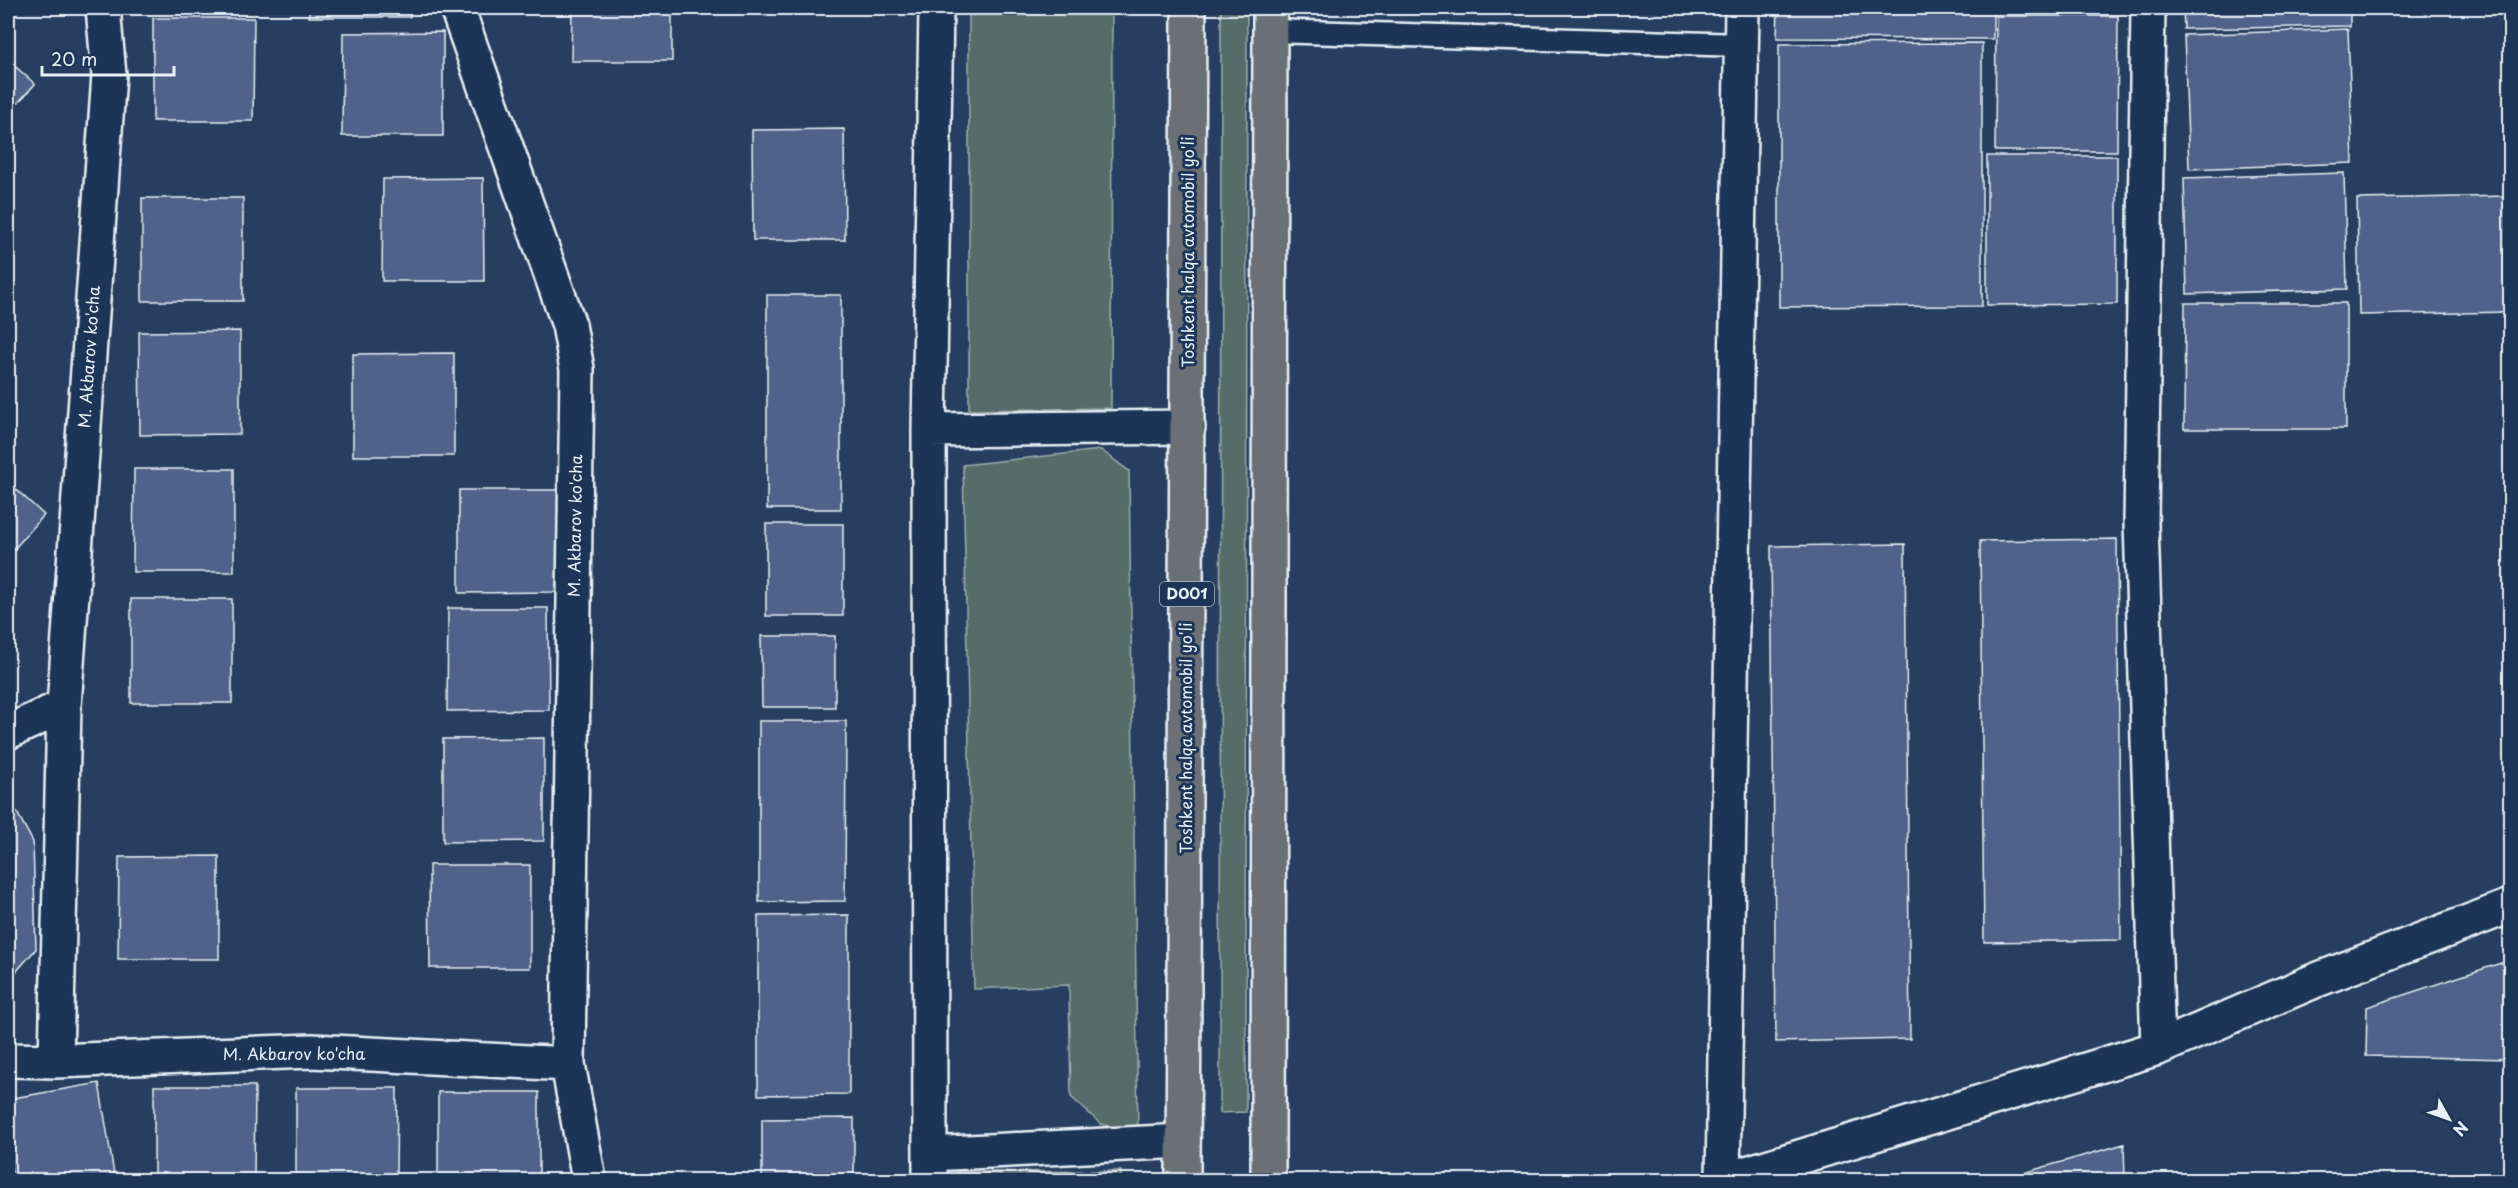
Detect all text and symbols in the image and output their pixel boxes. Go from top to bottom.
scale bar [42,39,174,77]
text: 20 m [51,45,97,72]
street label: Toshkent halqa avtomobil yo'li [1175,137,1199,367]
street label: M. Akbarov ko'cha [71,285,105,429]
street label: M. Akbarov ko'cha [561,455,587,597]
road number: D001 [1160,582,1214,606]
street label: Toshkent halqa avtomobil yo'li [1173,623,1197,853]
street label: M. Akbarov ko'cha [223,1041,365,1065]
north arrow [2419,1089,2479,1149]
text: N [2448,1117,2475,1142]

